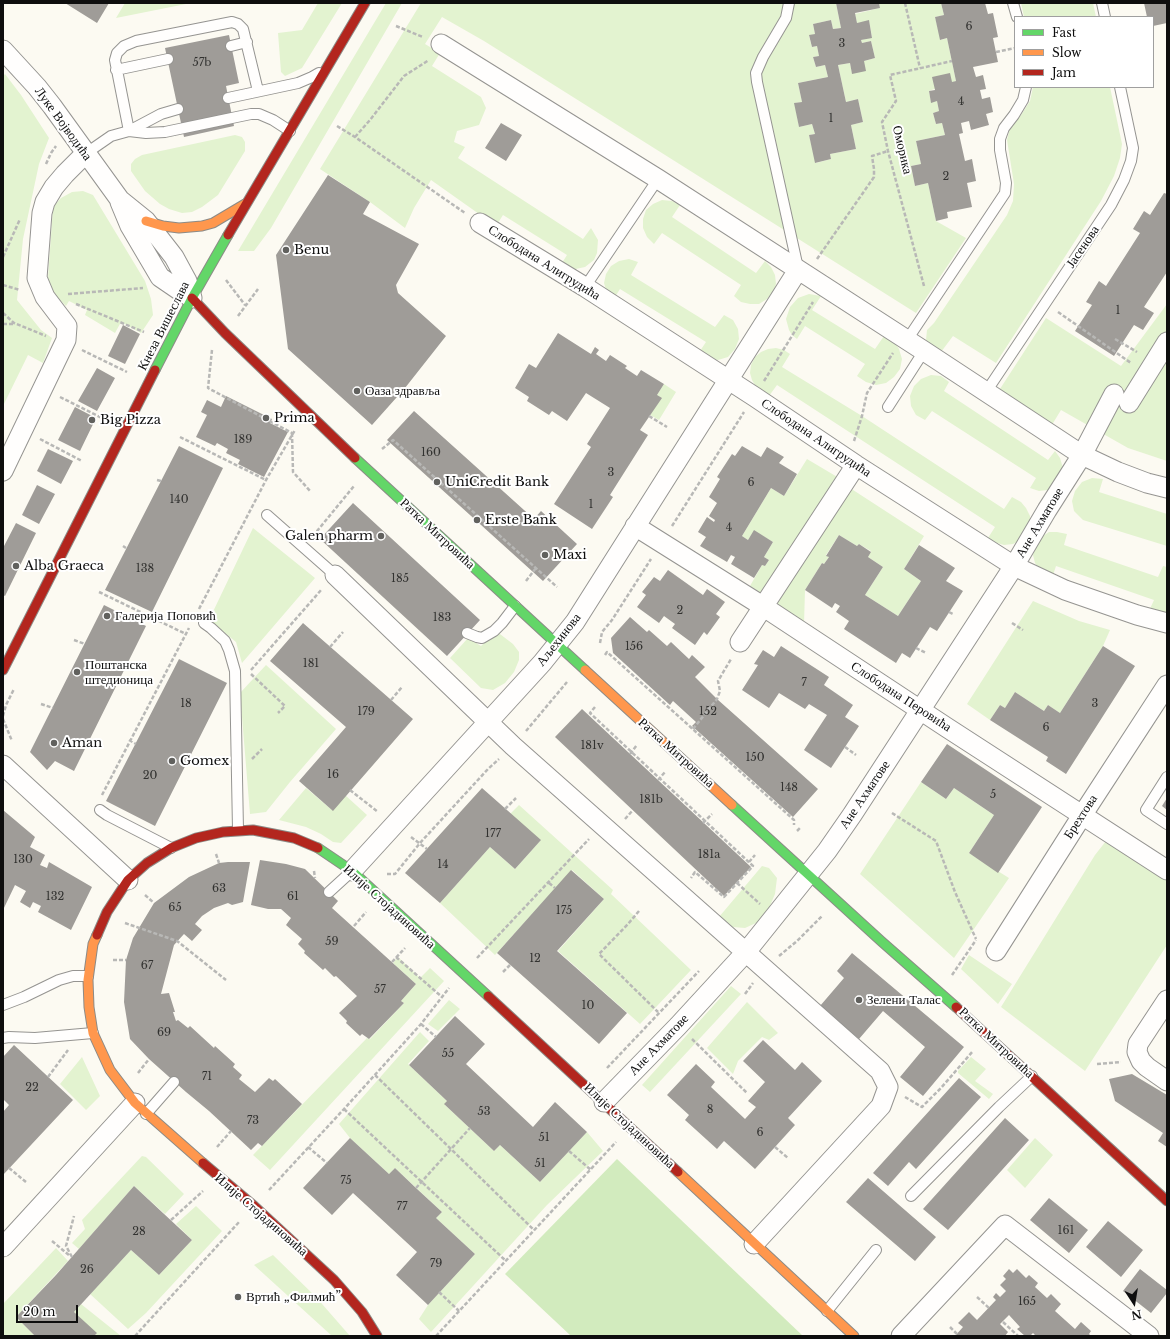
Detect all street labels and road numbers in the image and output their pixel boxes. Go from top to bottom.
street label: Луке Војводића [31,84,95,164]
street label: Оморика [889,124,915,176]
street label: Слободана Алигрудића [485,222,603,304]
street label: Јасенова [1063,223,1103,271]
street label: Кнеза Вишеслава [135,279,193,373]
street label: Слободана Алигрудића [758,395,874,481]
street label: Ане Ахматове [1013,485,1067,561]
street label: Ратка Митровића [396,495,478,573]
street label: Аљехинова [533,610,585,670]
street label: Слободана Перовића [848,659,954,735]
street label: Ратка Митровића [635,715,717,791]
street label: Ане Ахматове [836,758,894,832]
street label: Брехтова [1061,792,1101,842]
street label: Илије Стојадиновића [340,862,438,952]
street label: Ратка Митровића [955,1004,1037,1082]
street label: Ане Ахматове [626,1011,692,1079]
street label: Илије Стојадиновића [580,1080,678,1172]
street label: Илије Стојадиновића [211,1170,311,1260]

